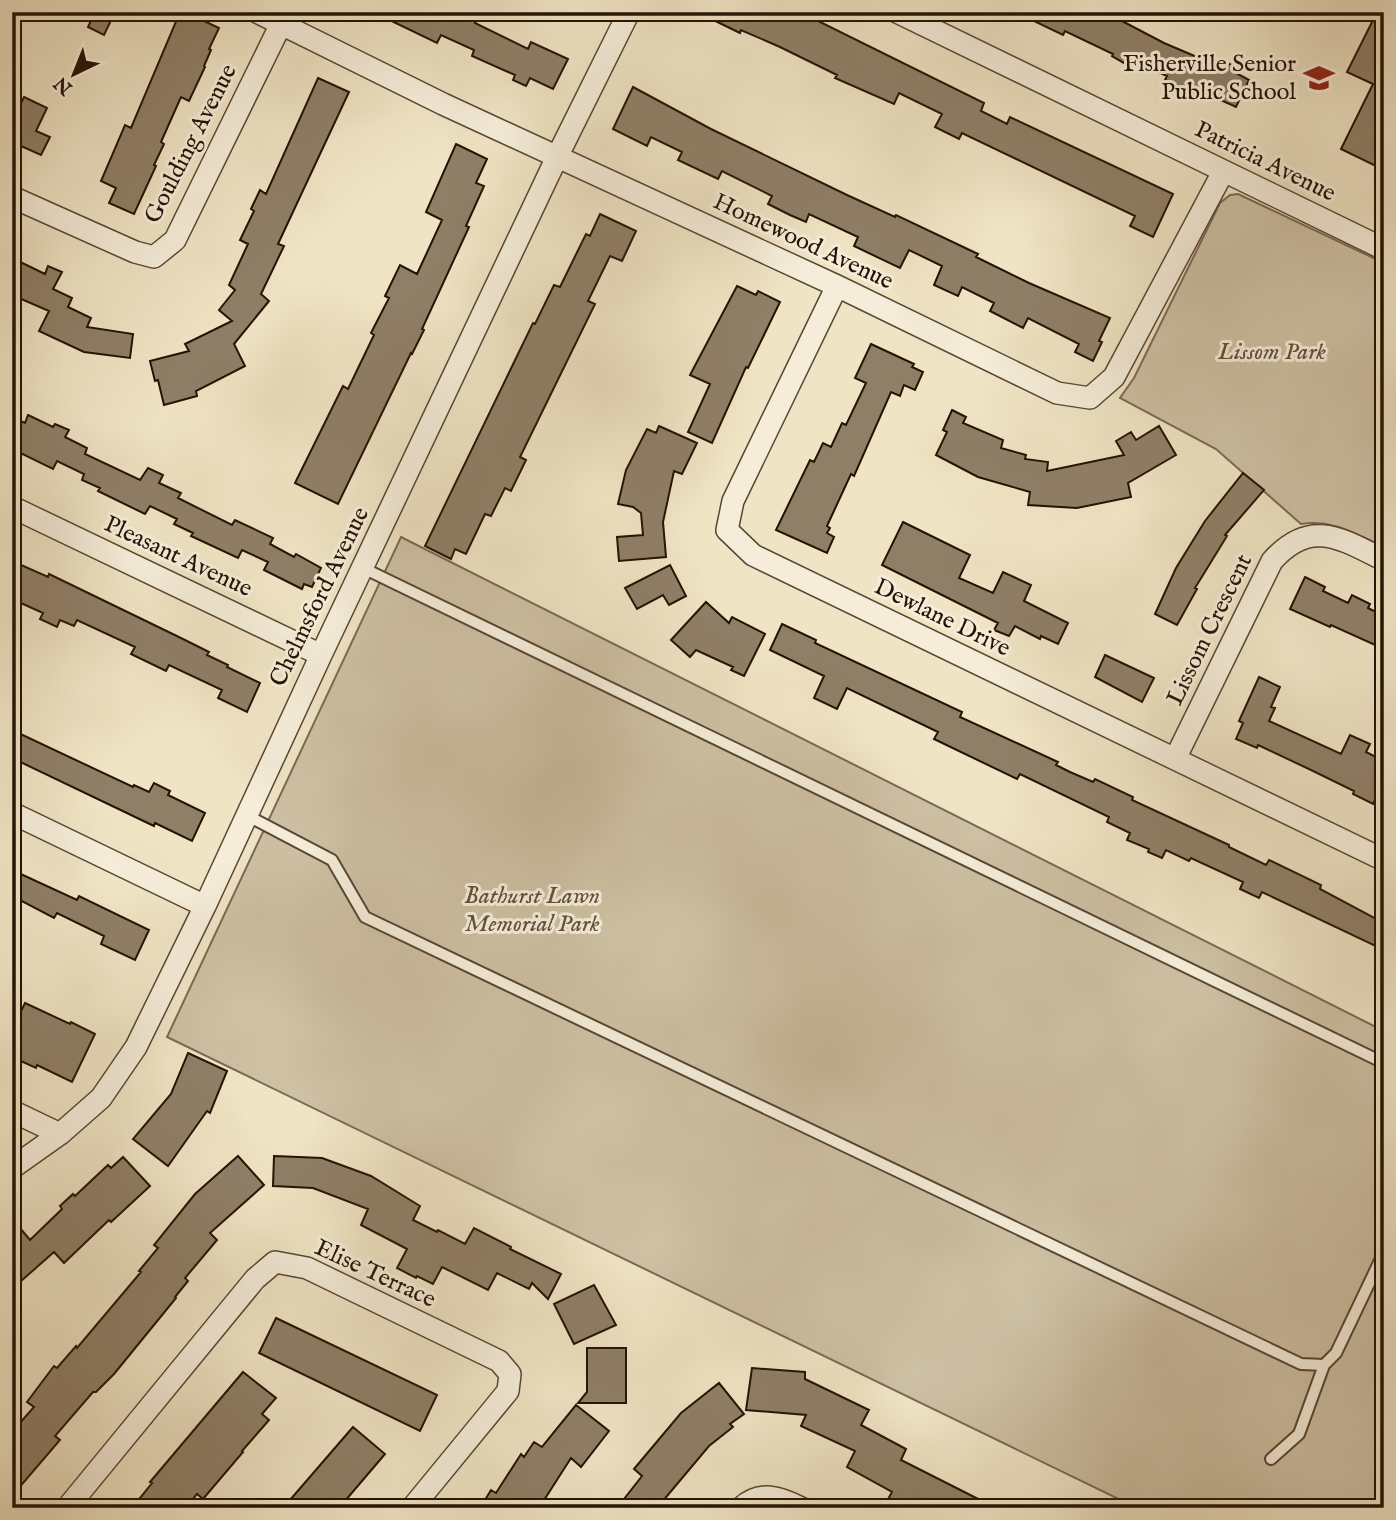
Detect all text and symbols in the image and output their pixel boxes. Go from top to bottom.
north arrow [38,38,108,108]
place label: Fisherville Senior Public School [1123,49,1296,108]
street label: Goulding Avenue [138,59,244,229]
school or university icon: Fisherville Senior Public School [1302,61,1336,95]
text: N [49,70,79,100]
street label: Patricia Avenue [1189,115,1341,209]
street label: Homewood Avenue [708,187,898,297]
park label: Lissom Park [1217,337,1326,368]
street label: Chelmsford Avenue [263,502,377,692]
street label: Pleasant Avenue [99,509,257,605]
street label: Lissom Crescent [1160,549,1260,711]
street label: Dewlane Drive [869,572,1015,664]
park label: Bathurst Lawn Memorial Park [464,881,600,940]
street label: Elise Terrace [310,1232,440,1316]

